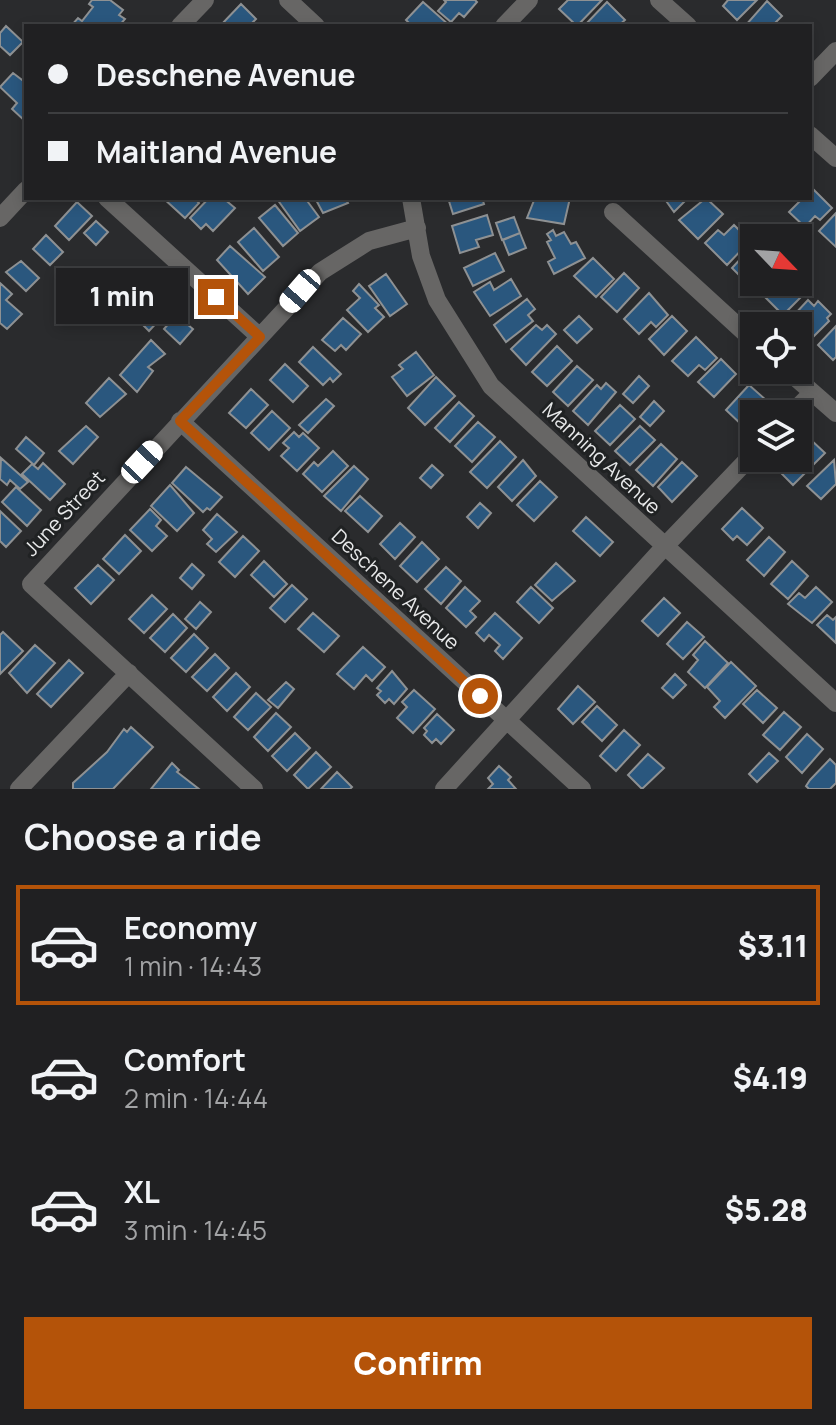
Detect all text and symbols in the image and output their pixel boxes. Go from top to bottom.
text: Deschene Avenue [96,54,356,95]
text: Maitland Avenue [96,131,337,172]
north arrow [740,224,812,296]
map controls [740,224,812,472]
car [275,265,325,317]
callout: 1 min [56,269,188,325]
text: 1 min [89,278,155,314]
route end [198,279,234,315]
button: locate [740,312,812,384]
street label: Manning Avenue [537,396,667,520]
button: layers [740,400,812,472]
car [117,436,167,488]
street label: June Street [18,465,110,561]
street label: Deschene Avenue [326,523,466,655]
route start [462,678,498,714]
text: Choose a ride [24,812,262,861]
text: Economy [124,907,257,948]
icon: car [28,909,100,981]
text: $3.11 [738,925,808,966]
text: 1 min · 14:43 [124,948,262,984]
text: Comfort [124,1039,246,1080]
icon: car [28,1041,100,1113]
text: $4.19 [733,1057,808,1098]
text: 2 min · 14:44 [124,1080,268,1116]
text: XL [124,1171,160,1212]
icon: car [28,1173,100,1245]
text: $5.28 [725,1189,808,1230]
text: 3 min · 14:45 [124,1212,267,1248]
button: Confirm [24,1317,812,1409]

